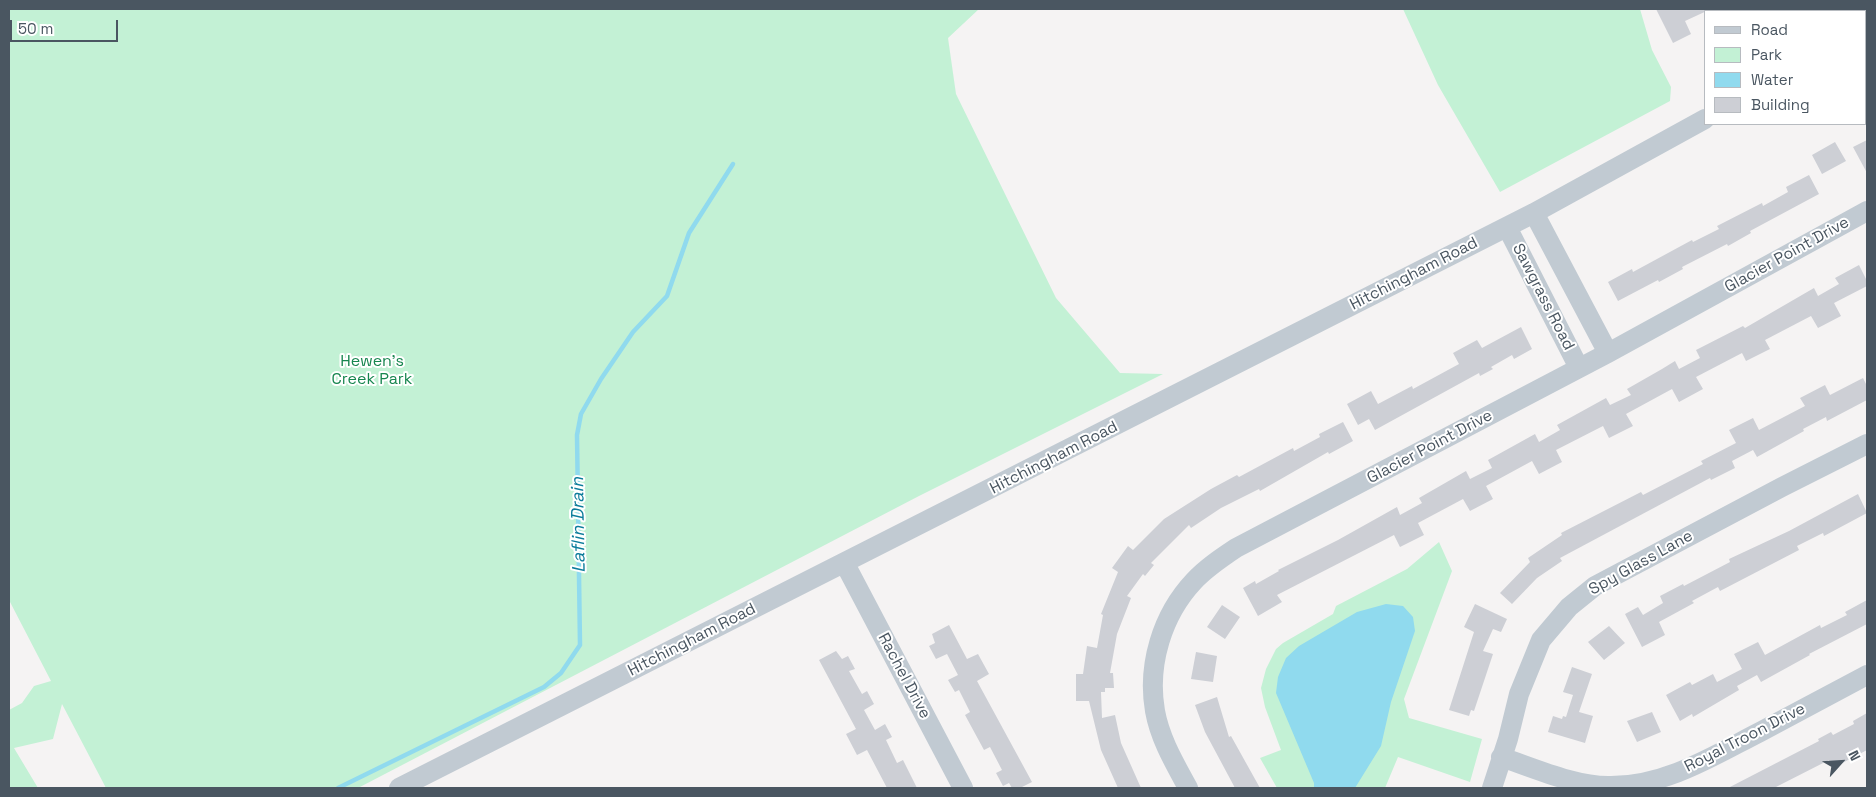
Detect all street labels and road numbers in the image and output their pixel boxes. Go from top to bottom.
street label: Glacier Point Drive [1722,213,1852,297]
street label: Hitchingham Road [1347,233,1481,315]
street label: Sawgrass Road [1508,241,1578,353]
street label: Glacier Point Drive [1364,406,1496,488]
street label: Hitchingham Road [987,417,1121,499]
street label: Spy Glass Lane [1586,527,1696,599]
street label: Hitchingham Road [625,599,759,681]
street label: Rachel Drive [873,630,935,722]
street label: Royal Troon Drive [1681,699,1809,777]

